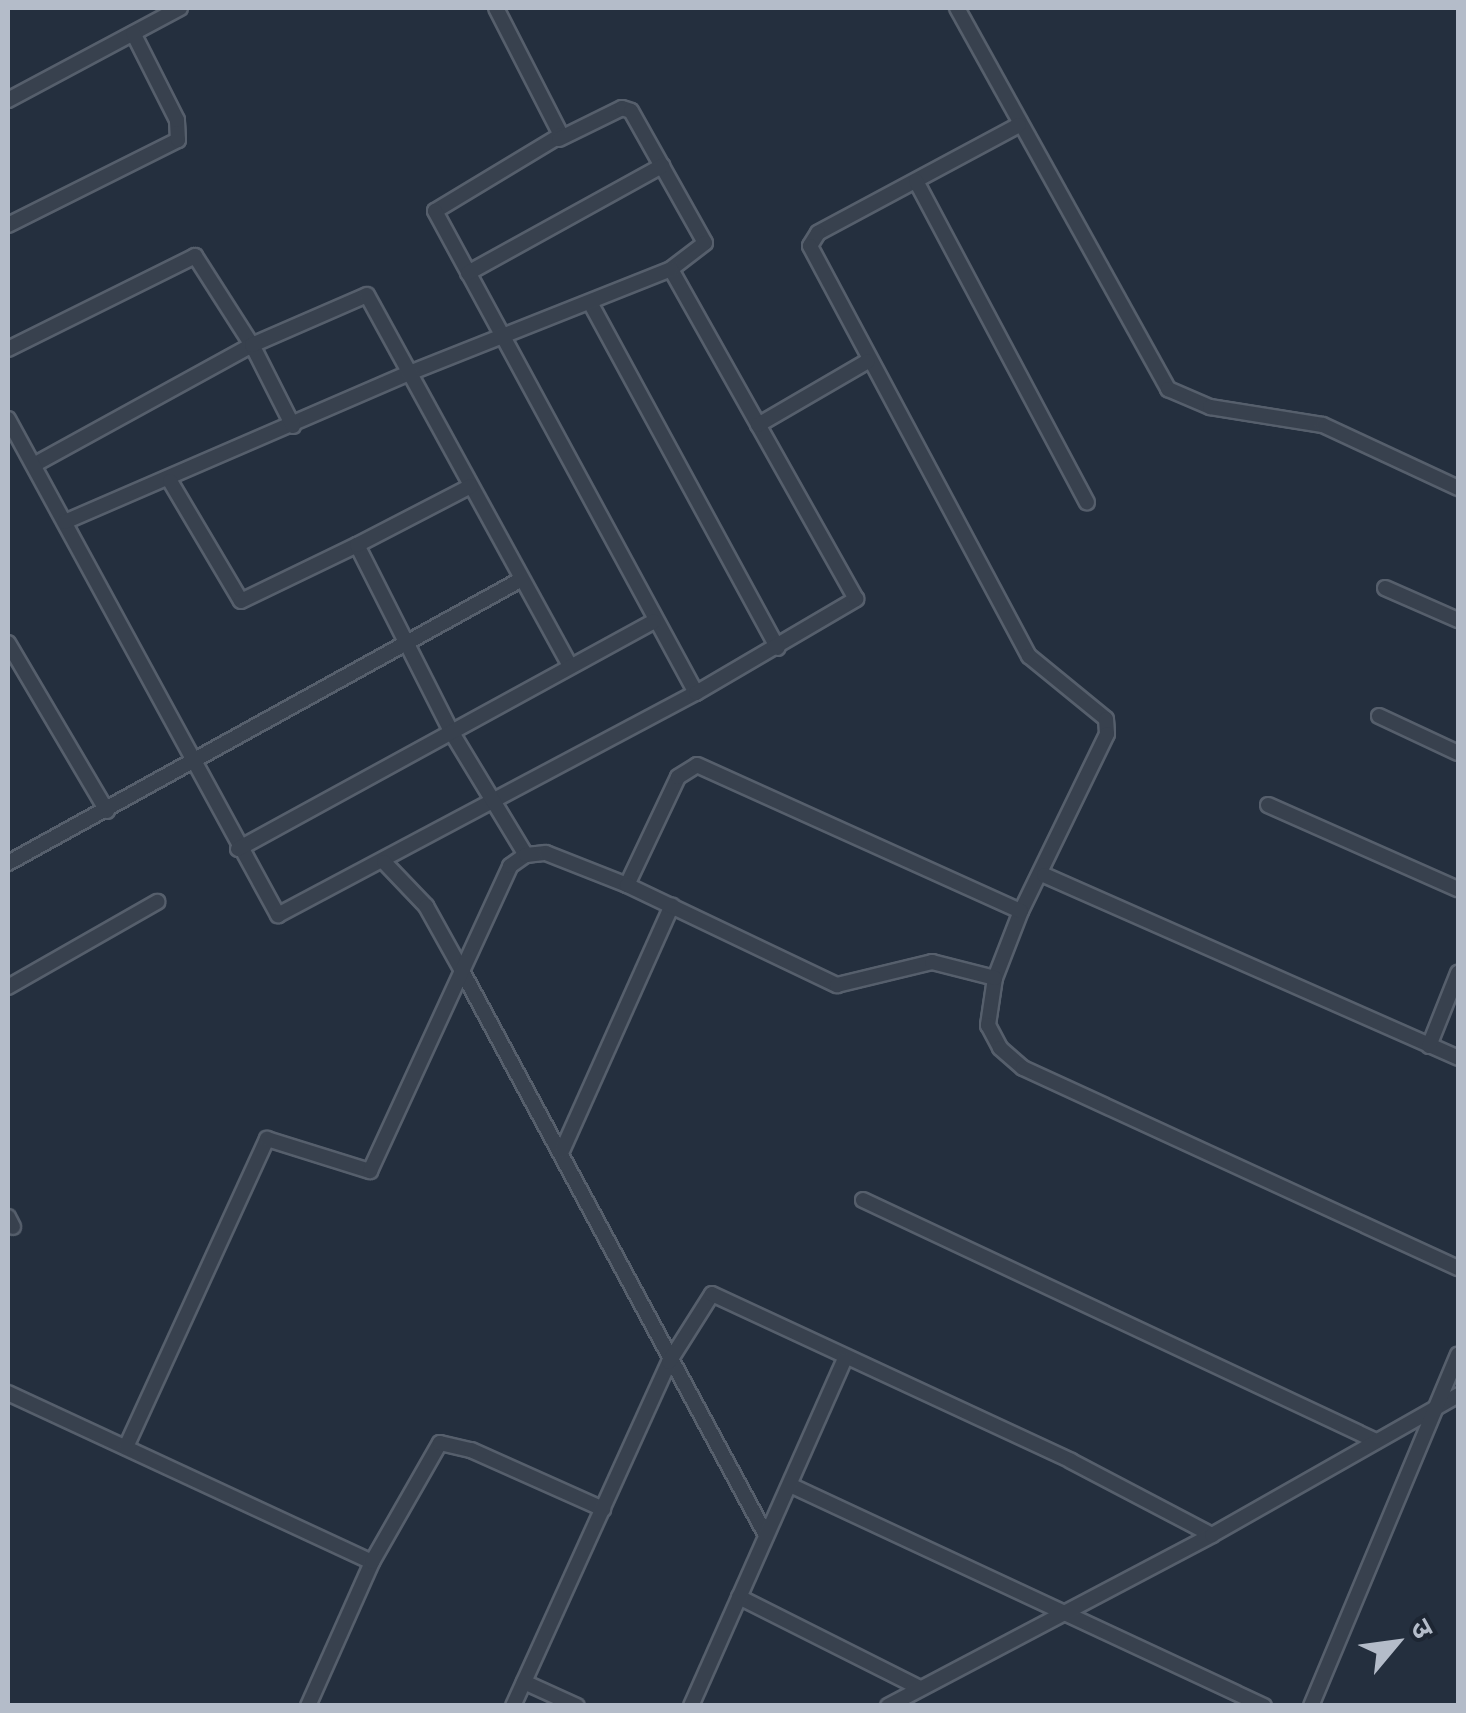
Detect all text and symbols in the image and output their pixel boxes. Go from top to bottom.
north arrow [1346,1593,1446,1693]
text: उ [1403,1612,1443,1644]

